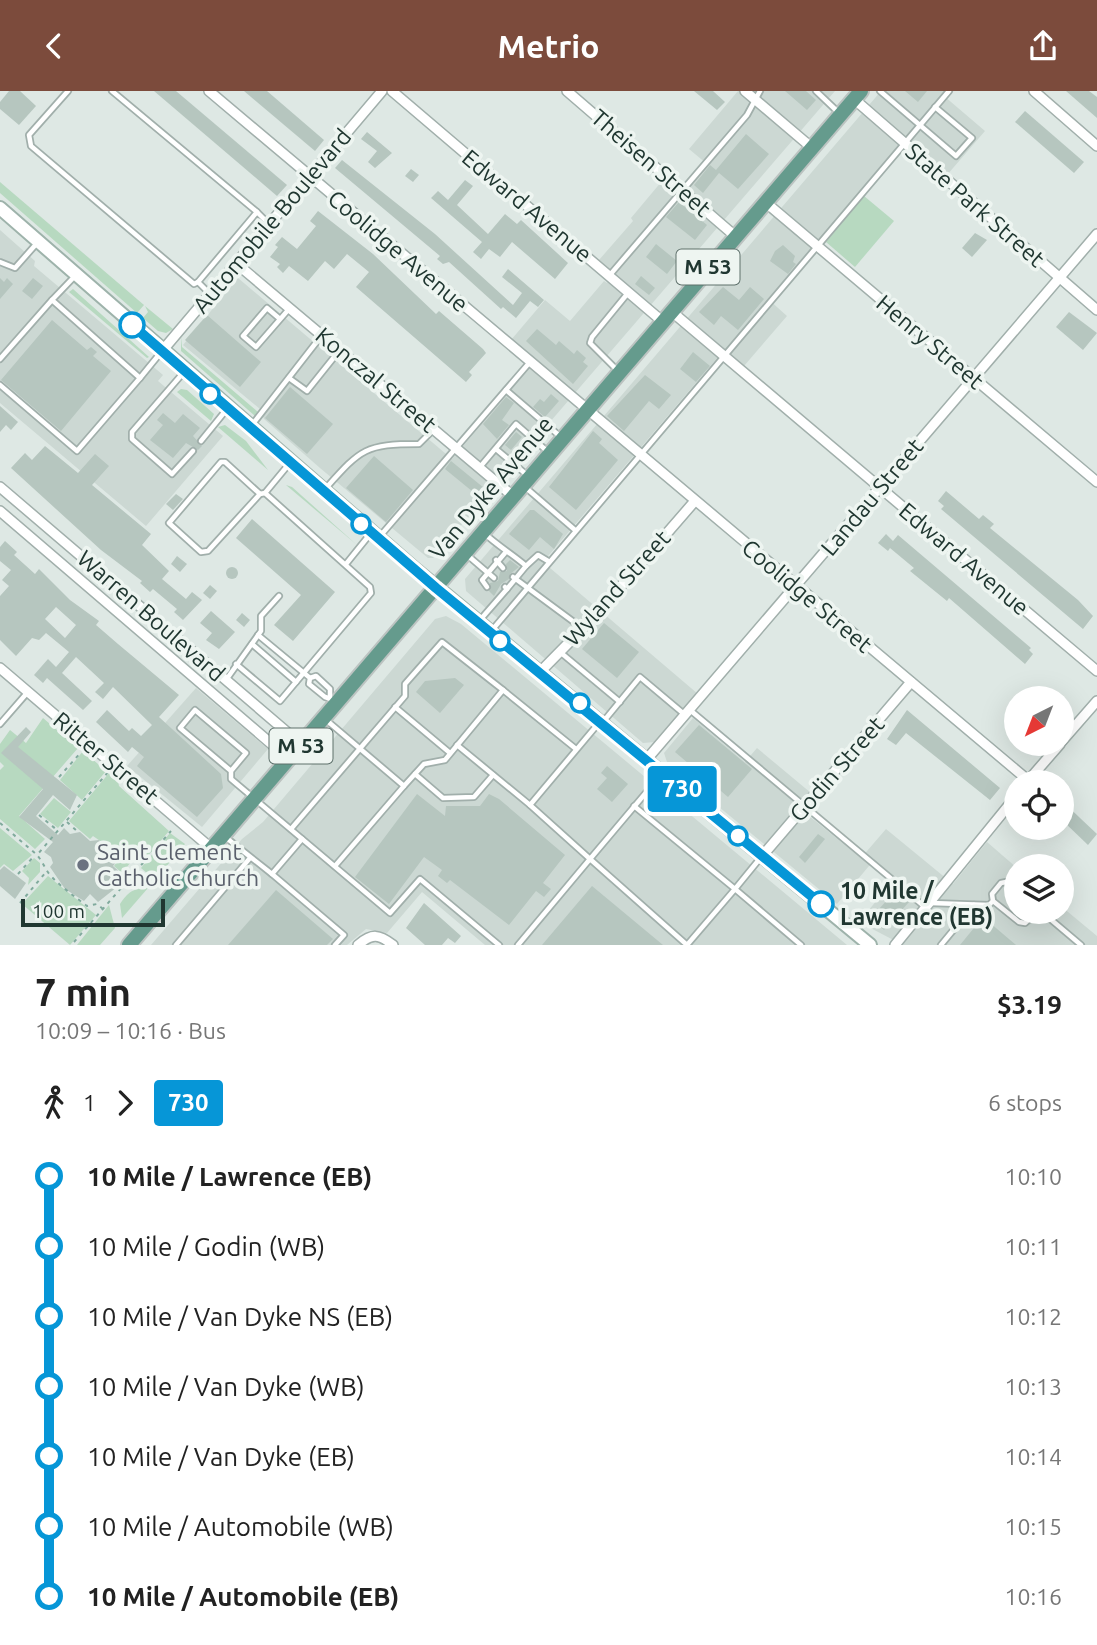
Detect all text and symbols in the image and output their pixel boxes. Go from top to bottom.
icon: back [35,27,73,65]
icon: share [1024,27,1062,65]
text: Metrio [497,28,600,64]
street label: Theisen Street [587,104,716,221]
street label: Automobile Boulevard [187,124,356,318]
street label: State Park Street [901,138,1050,271]
street label: Edward Avenue [458,144,597,267]
street label: Coolidge Avenue [323,185,473,316]
road number: M 53 [676,249,740,285]
street label: Henry Street [872,290,989,394]
unlabelled marker [119,312,145,338]
street label: Konczal Street [311,322,441,437]
unlabelled marker [200,384,220,404]
street label: Van Dyke Avenue [424,411,558,564]
street label: Landau Street [816,433,928,560]
street label: Edward Avenue [895,497,1034,620]
unlabelled marker [351,514,371,534]
street label: Wyland Street [558,525,675,650]
street label: Coolidge Street [737,534,877,657]
street label: Warren Boulevard [73,545,230,686]
unlabelled marker [490,631,510,651]
north arrow [1004,686,1074,756]
map controls [1004,686,1074,924]
unlabelled marker [570,693,590,713]
street label: Ritter Street [49,707,164,809]
street label: Godin Street [784,711,889,826]
road number: M 53 [270,729,332,763]
line badge: 730 [642,766,722,812]
button: locate [1004,770,1074,840]
text: 730 [662,775,702,802]
unlabelled marker [728,826,748,846]
place label: Saint Clement Catholic Church [97,839,259,890]
button: layers [1004,854,1074,924]
marker: Saint Clement Catholic Church [75,857,91,873]
place label: 10 Mile / Lawrence (EB) [840,878,993,930]
marker: 10 Mile / Lawrence (EB) [808,891,834,917]
scale bar [21,896,164,928]
text: 100 m [32,900,85,922]
text: 7 min [35,971,131,1013]
text: $3.19 [997,990,1062,1019]
text: 10:09 – 10:16 · Bus [35,1018,226,1043]
icon: walk [35,1084,73,1122]
icon: forward [106,1084,144,1122]
text: 730 [168,1089,209,1116]
text: 1 [83,1090,96,1115]
text: 6 stops [988,1090,1062,1115]
text: 10 Mile / Lawrence (EB) [87,1162,372,1191]
text: 10:10 [1004,1164,1062,1189]
text: 10 Mile / Godin (WB) [87,1232,325,1261]
text: 10:11 [1004,1234,1062,1259]
text: 10 Mile / Van Dyke NS (EB) [87,1302,393,1331]
text: 10:12 [1004,1304,1062,1329]
text: 10 Mile / Van Dyke (WB) [87,1372,365,1401]
text: 10:13 [1004,1374,1062,1399]
text: 10 Mile / Van Dyke (EB) [87,1442,355,1471]
text: 10:14 [1004,1444,1062,1469]
text: 10 Mile / Automobile (WB) [87,1512,394,1541]
text: 10:15 [1004,1514,1062,1539]
text: 10 Mile / Automobile (EB) [87,1582,399,1611]
text: 10:16 [1004,1584,1062,1609]

